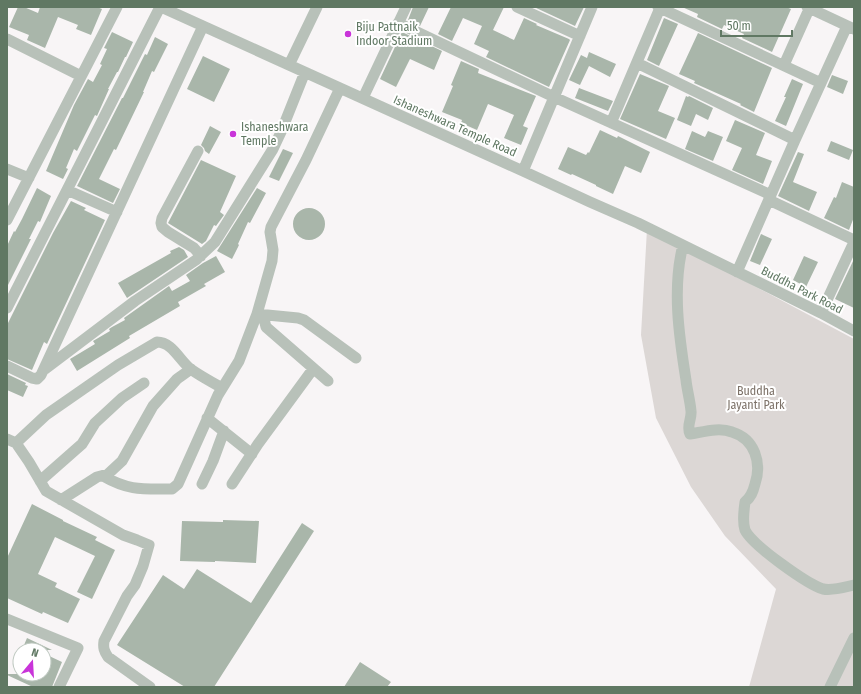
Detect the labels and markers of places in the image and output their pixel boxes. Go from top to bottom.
place label: Biju Pattnaik Indoor Stadium [356,20,432,48]
marker: Biju Pattnaik Indoor Stadium [343,29,353,39]
place label: Ishaneshwara Temple [241,120,309,148]
marker: Ishaneshwara Temple [228,129,238,139]

